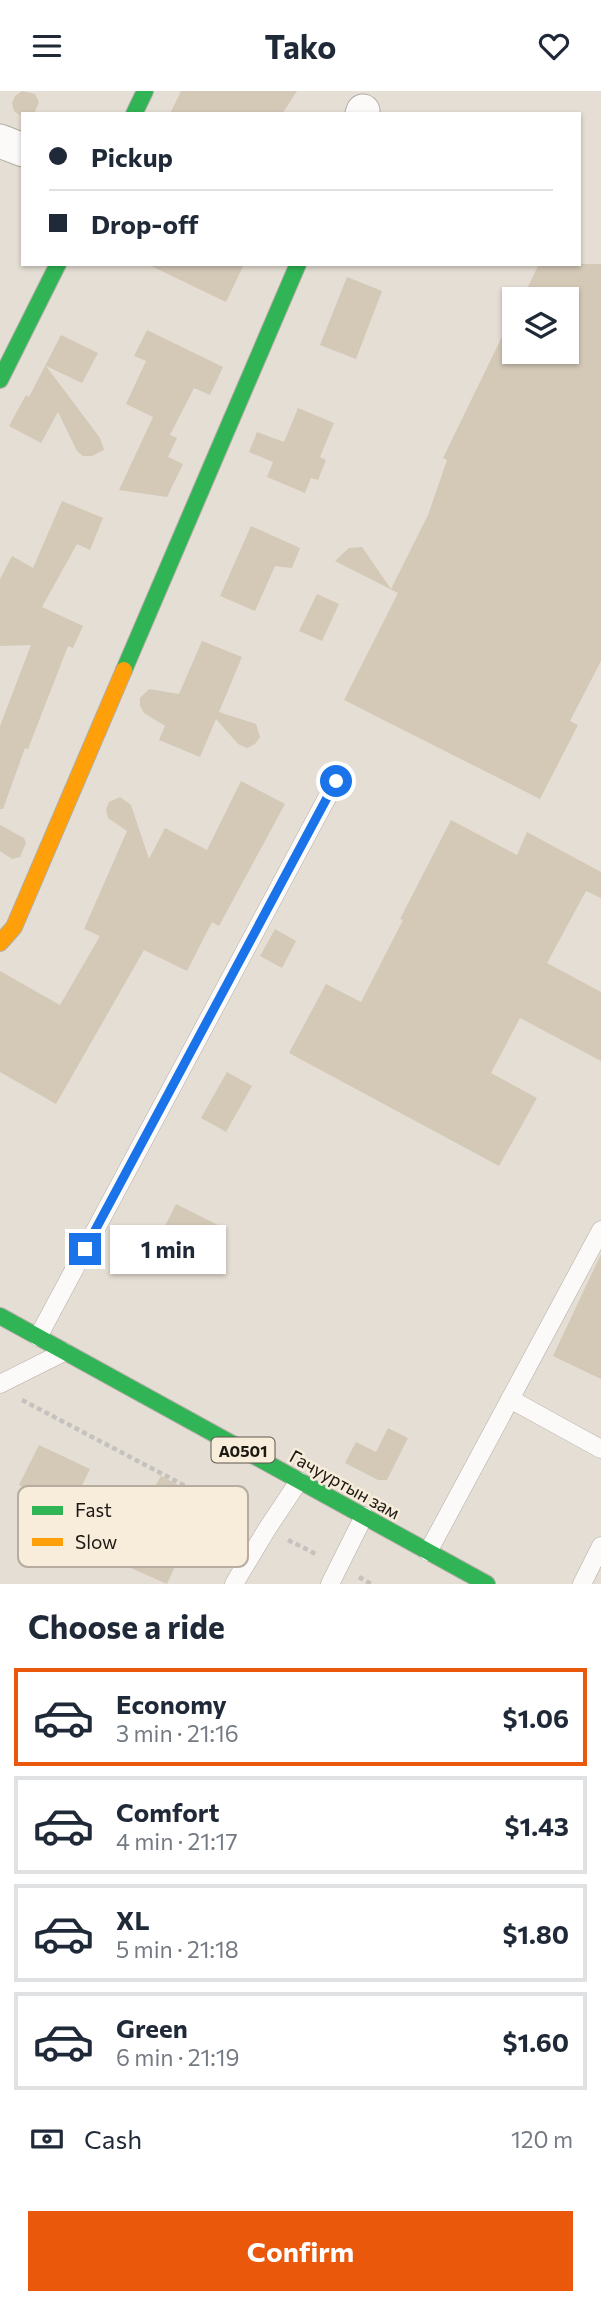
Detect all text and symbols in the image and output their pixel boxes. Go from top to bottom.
text: Tako [265,26,336,66]
icon: menu [28,27,66,65]
icon: heart [535,27,573,65]
text: Pickup [91,141,173,172]
text: Drop-off [91,208,198,239]
map controls [502,287,579,364]
button: layers [502,287,579,364]
route start [320,765,352,797]
callout: 1 min [110,1225,225,1273]
route end [69,1233,101,1265]
text: 1 min [141,1235,195,1263]
road number: A0501 [212,1437,274,1463]
street label: Гачууртын зам [286,1445,404,1523]
legend [18,1486,248,1567]
text: Fast [75,1498,112,1521]
text: Slow [75,1530,117,1553]
text: Choose a ride [28,1606,225,1646]
icon: car [32,1686,95,1749]
text: Economy [116,1688,227,1719]
text: $1.06 [502,1702,569,1733]
text: 3 min · 21:16 [116,1719,239,1747]
icon: car [32,1794,95,1857]
text: Comfort [116,1796,219,1827]
text: $1.43 [505,1810,569,1841]
text: 4 min · 21:17 [116,1827,238,1855]
icon: car [32,1902,95,1965]
text: XL [116,1904,150,1935]
text: $1.80 [502,1918,569,1949]
text: 5 min · 21:18 [116,1935,239,1963]
icon: car [32,2010,95,2073]
text: Green [116,2012,188,2043]
text: $1.60 [502,2026,569,2057]
text: 6 min · 21:19 [116,2043,240,2071]
icon: cash [28,2120,66,2158]
text: Cash [84,2123,142,2154]
text: 120 m [511,2125,573,2153]
button: Confirm [28,2211,573,2291]

